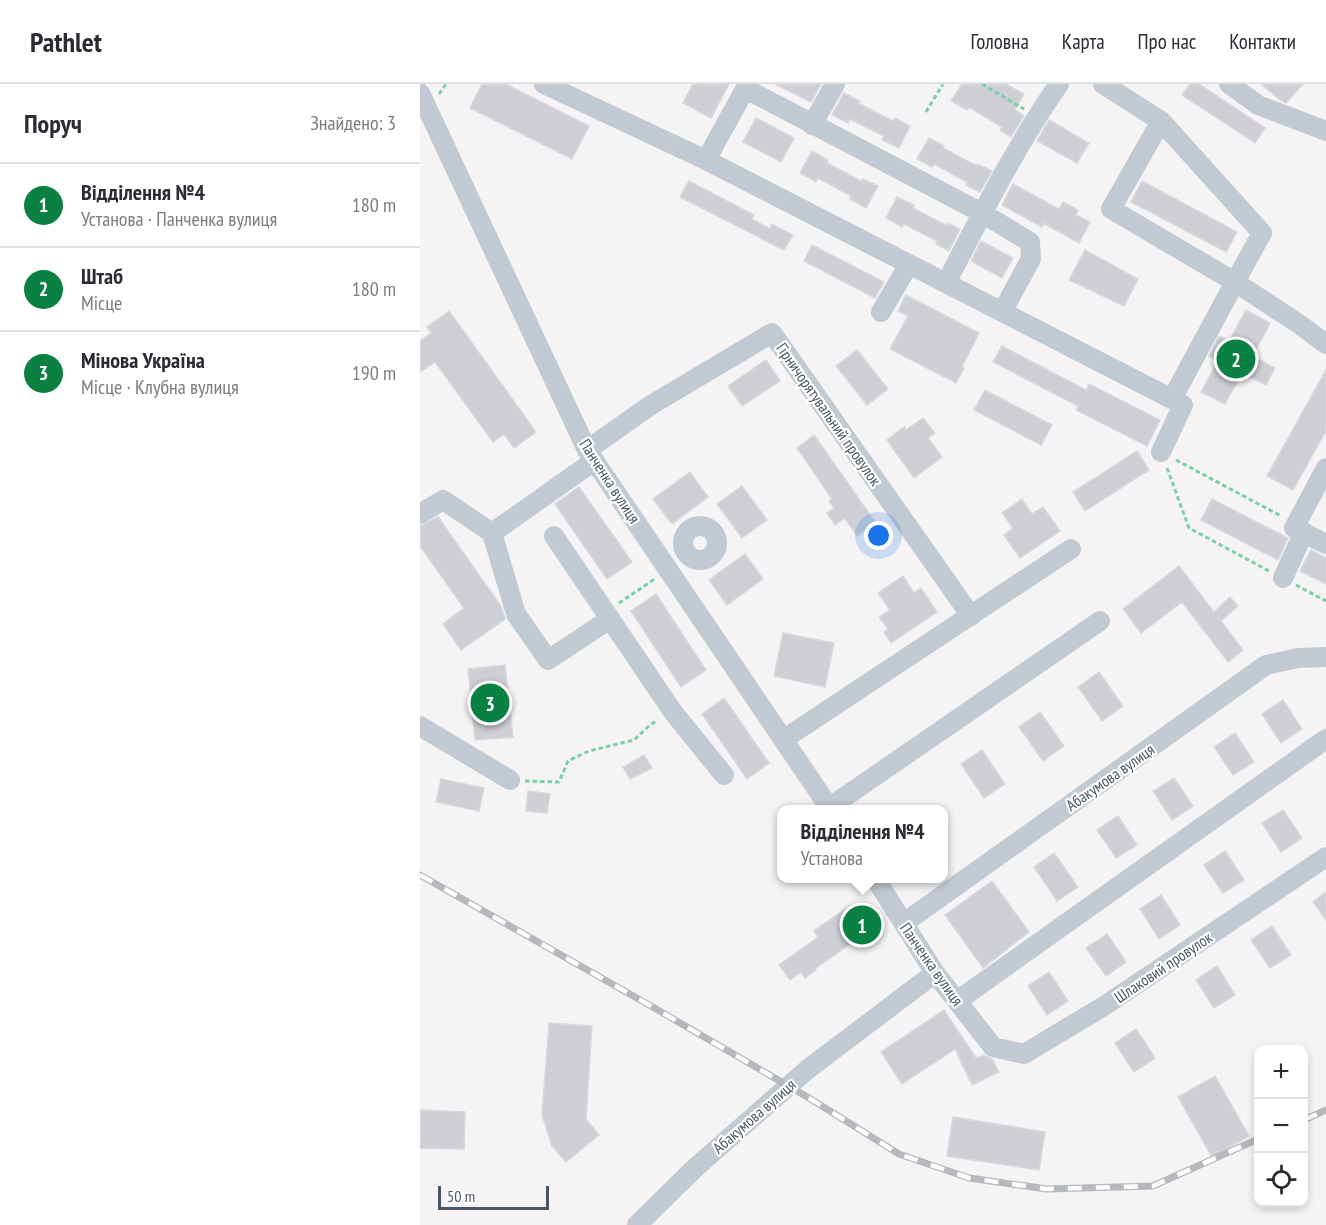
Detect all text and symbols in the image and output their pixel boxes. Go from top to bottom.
text: Pathlet [30,23,102,60]
text: Головна [971,28,1029,55]
text: Карта [1062,28,1105,55]
text: Про нас [1138,28,1196,55]
text: Контакти [1229,28,1296,55]
text: Поруч [24,107,82,140]
text: Знайдено: 3 [310,110,396,136]
text: Відділення №4 [81,178,205,206]
text: 1 [39,192,48,218]
text: 180 m [352,192,396,218]
text: Установа · Панченка вулиця [81,206,277,232]
text: Штаб [81,262,123,290]
text: 2 [39,276,48,302]
text: 180 m [352,276,396,302]
text: Місце [81,290,122,316]
pin: 2 [1216,336,1256,382]
street label: Гірничорятувальний провулок [772,339,886,490]
text: Мінова Україна [81,346,205,374]
text: 3 [39,360,48,386]
text: 190 m [352,360,396,386]
text: Місце · Клубна вулиця [81,374,239,400]
street label: Панченка вулиця [575,435,645,527]
your location [864,521,893,550]
pin: 3 [470,680,510,726]
street label: Абакумова вулиця [1062,739,1158,815]
popup [777,805,948,883]
text: Відділення №4 [801,817,924,845]
text: Установа [801,845,863,871]
pin: 1 [842,902,882,948]
street label: Панченка вулиця [896,919,968,1009]
street label: Шлаковий провулок [1110,927,1216,1007]
map controls [1254,1045,1308,1207]
button: + [1254,1045,1308,1099]
street label: Абакумова вулиця [708,1074,800,1158]
button: − [1254,1099,1308,1153]
button: locate [1254,1153,1308,1207]
scale bar [438,1183,549,1210]
text: 50 m [447,1186,475,1206]

